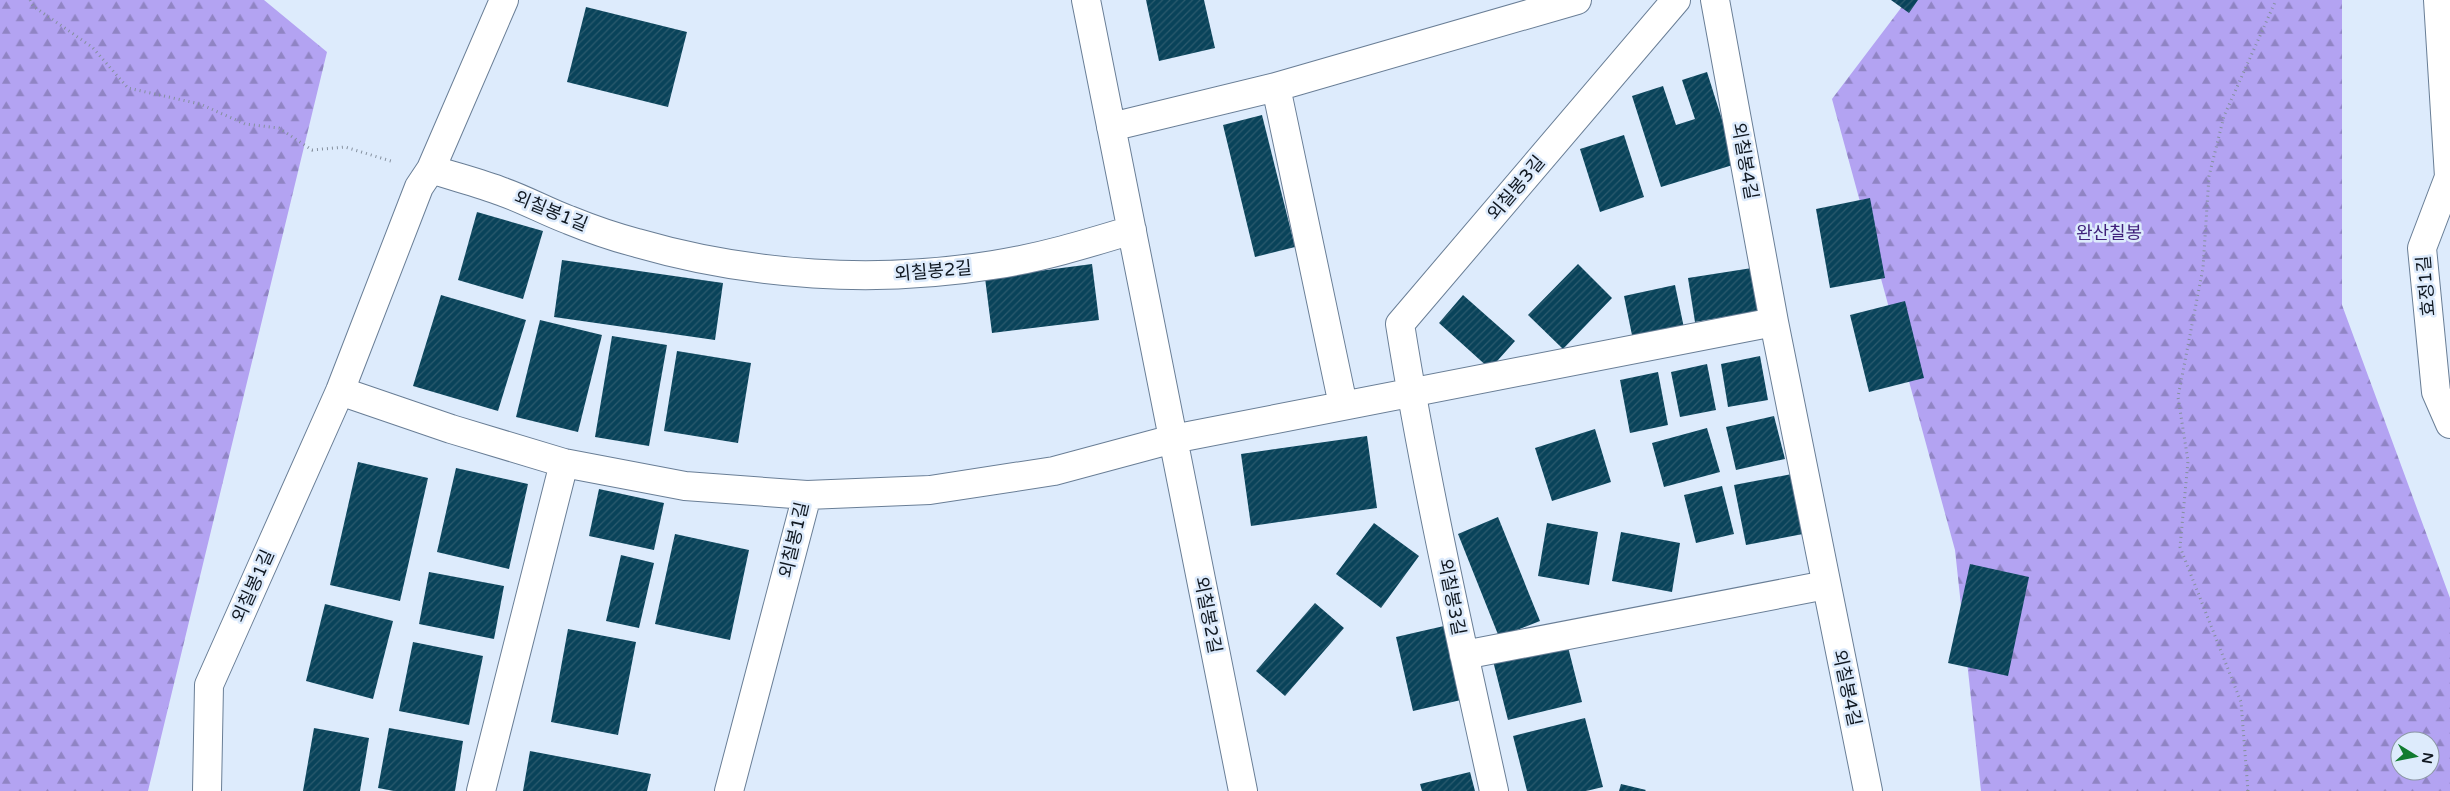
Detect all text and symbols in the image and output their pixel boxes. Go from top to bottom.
street label: 외칠봉4길 [1727,121,1763,201]
street label: 외칠봉3길 [1483,151,1549,225]
street label: 외칠봉1길 [511,186,591,236]
park label: 완산칠봉 [2076,222,2142,244]
street label: 효정1길 [2412,255,2440,317]
street label: 외칠봉2길 [893,257,973,285]
street label: 외칠봉1길 [775,500,813,580]
street label: 외칠봉1길 [227,546,279,626]
street label: 외칠봉3길 [1434,557,1470,637]
street label: 외칠봉2길 [1190,575,1226,655]
street label: 외칠봉4길 [1828,648,1866,728]
north arrow [2390,731,2440,781]
text: N [2418,751,2437,765]

